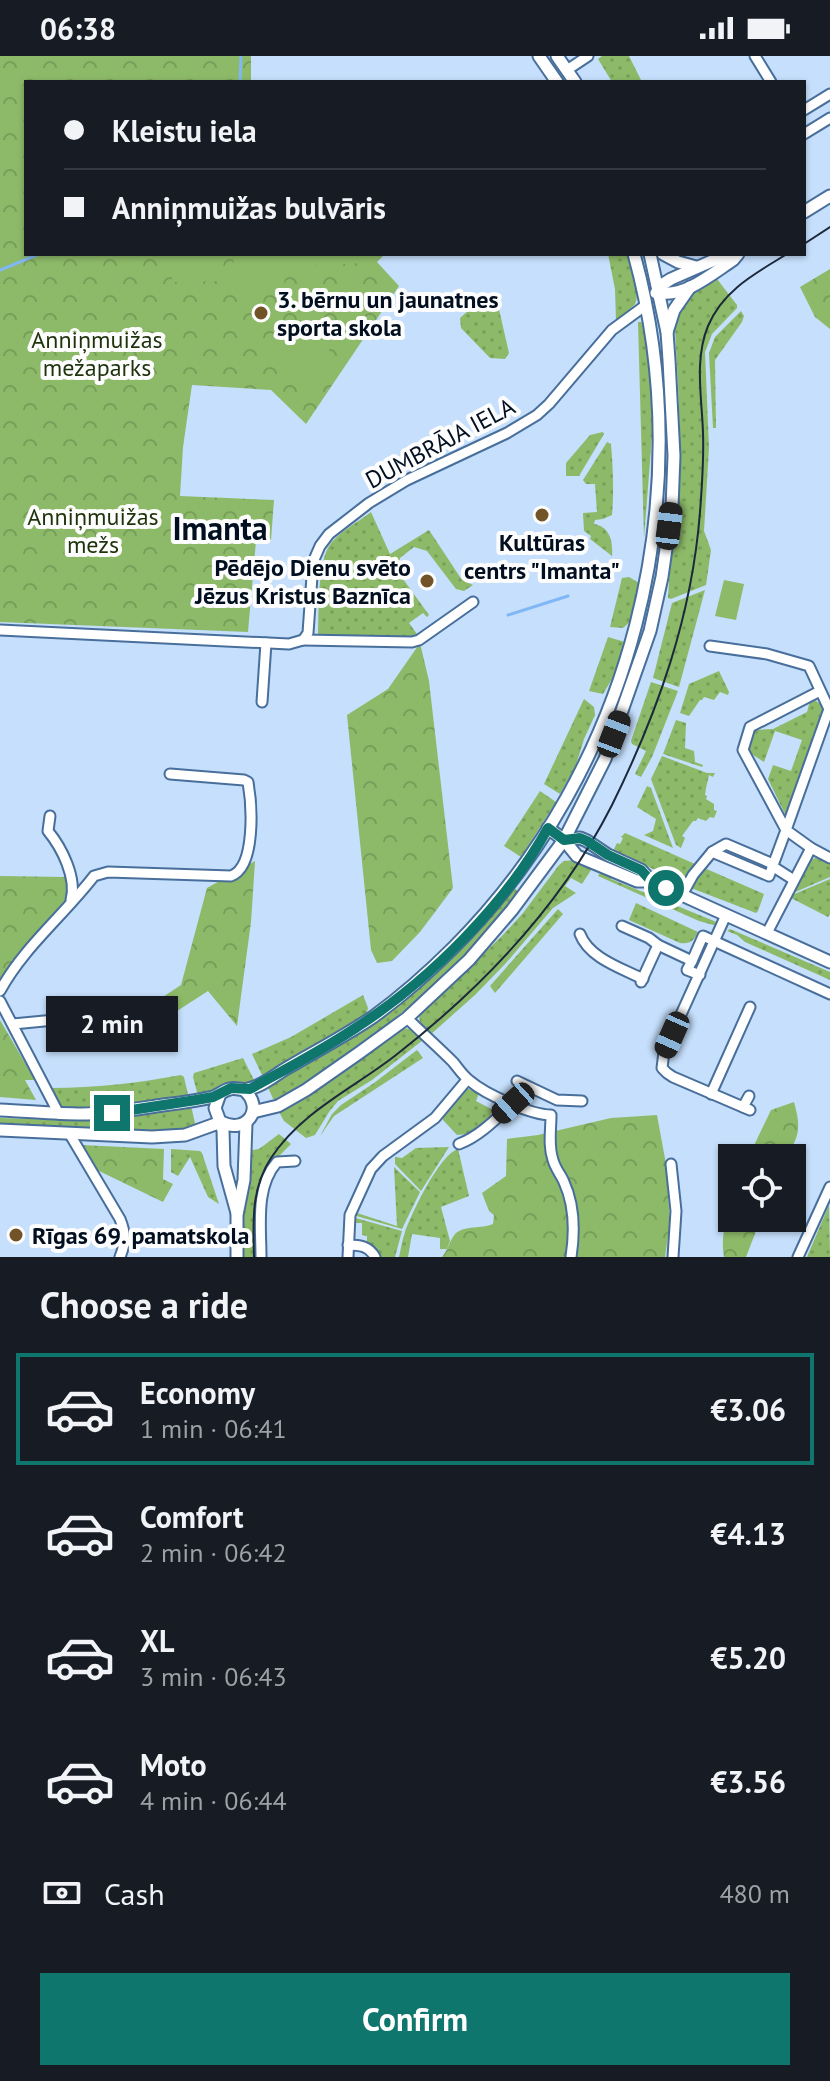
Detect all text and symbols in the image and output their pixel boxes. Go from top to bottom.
text: 06:38 [40,9,116,48]
text: Kleistu iela [112,111,257,150]
text: Anniņmuižas bulvāris [112,188,386,227]
place label: 3. bērnu un jaunatnes sporta skola [277,284,499,343]
marker: 3. bērnu un jaunatnes sporta skola [252,304,270,322]
park label: Anniņmuižas mežaparks [31,324,163,383]
street label: DUMBRĀJA IELA [360,391,520,495]
park label: Anniņmuižas mežs [27,501,159,560]
car [654,501,684,551]
marker: Kultūras centrs "Imanta" [533,506,551,524]
district label: Imanta [172,507,268,549]
place label: Kultūras centrs "Imanta" [464,527,620,586]
place label: Pēdējo Dienu svēto Jēzus Kristus Baznīca [194,552,411,611]
marker: Pēdējo Dienu svēto Jēzus Kristus Baznīca [418,572,436,590]
car [594,707,634,761]
route start [648,870,684,906]
callout: 2 min [46,997,178,1053]
text: 2 min [80,1007,144,1040]
car [651,1008,693,1062]
car [487,1078,539,1128]
route end [94,1095,130,1131]
map controls [718,1144,806,1232]
button: locate [718,1144,806,1232]
place label: Rīgas 69. pamatskola [32,1220,249,1251]
marker: Rīgas 69. pamatskola [7,1226,25,1244]
text: Choose a ride [40,1281,248,1328]
icon: car [44,1373,116,1445]
text: Economy [140,1373,255,1412]
text: €3.06 [711,1390,786,1429]
text: 1 min · 06:41 [140,1412,287,1445]
icon: car [44,1497,116,1569]
text: Comfort [140,1497,243,1536]
text: €4.13 [711,1514,786,1553]
text: 2 min · 06:42 [140,1536,287,1569]
icon: car [44,1621,116,1693]
text: XL [140,1621,174,1660]
text: €5.20 [711,1638,786,1677]
text: 3 min · 06:43 [140,1660,287,1693]
icon: car [44,1745,116,1817]
text: Moto [140,1745,207,1784]
text: €3.56 [711,1762,786,1801]
text: 4 min · 06:44 [140,1784,287,1817]
icon: cash [40,1871,84,1915]
text: Cash [104,1874,165,1913]
text: 480 m [719,1877,790,1910]
button: Confirm [40,1973,790,2065]

